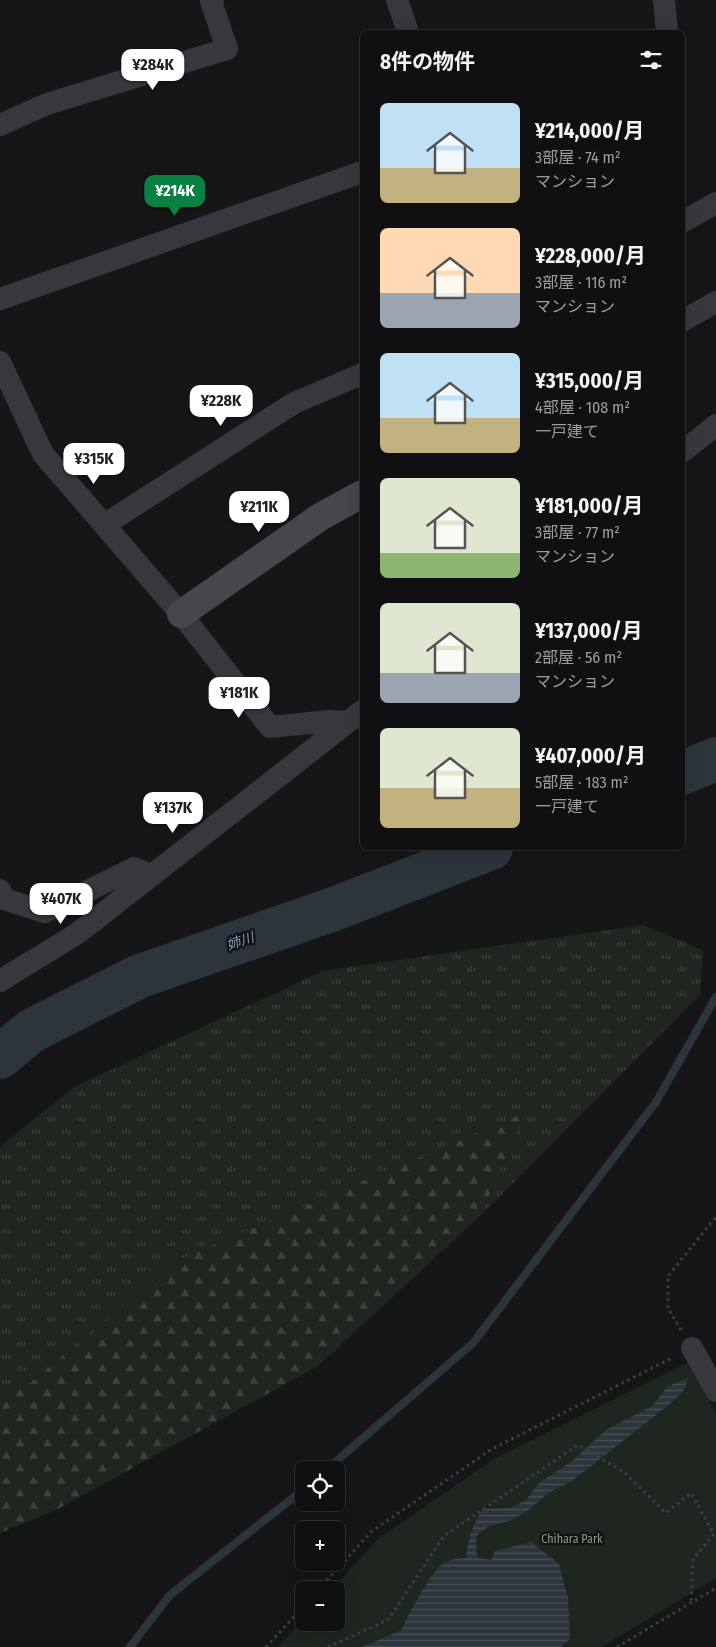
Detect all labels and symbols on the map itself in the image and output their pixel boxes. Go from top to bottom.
pin: ¥284K [118,48,188,91]
pin: ¥214K [140,174,210,217]
pin: ¥228K [186,384,256,427]
pin: ¥315K [59,442,129,485]
pin: ¥211K [224,490,294,533]
pin: ¥181K [204,676,274,719]
pin: ¥137K [138,792,208,834]
pin: ¥407K [26,882,96,925]
water label: 姉川 [224,928,258,954]
park label: Chihara Park [541,1532,603,1546]

